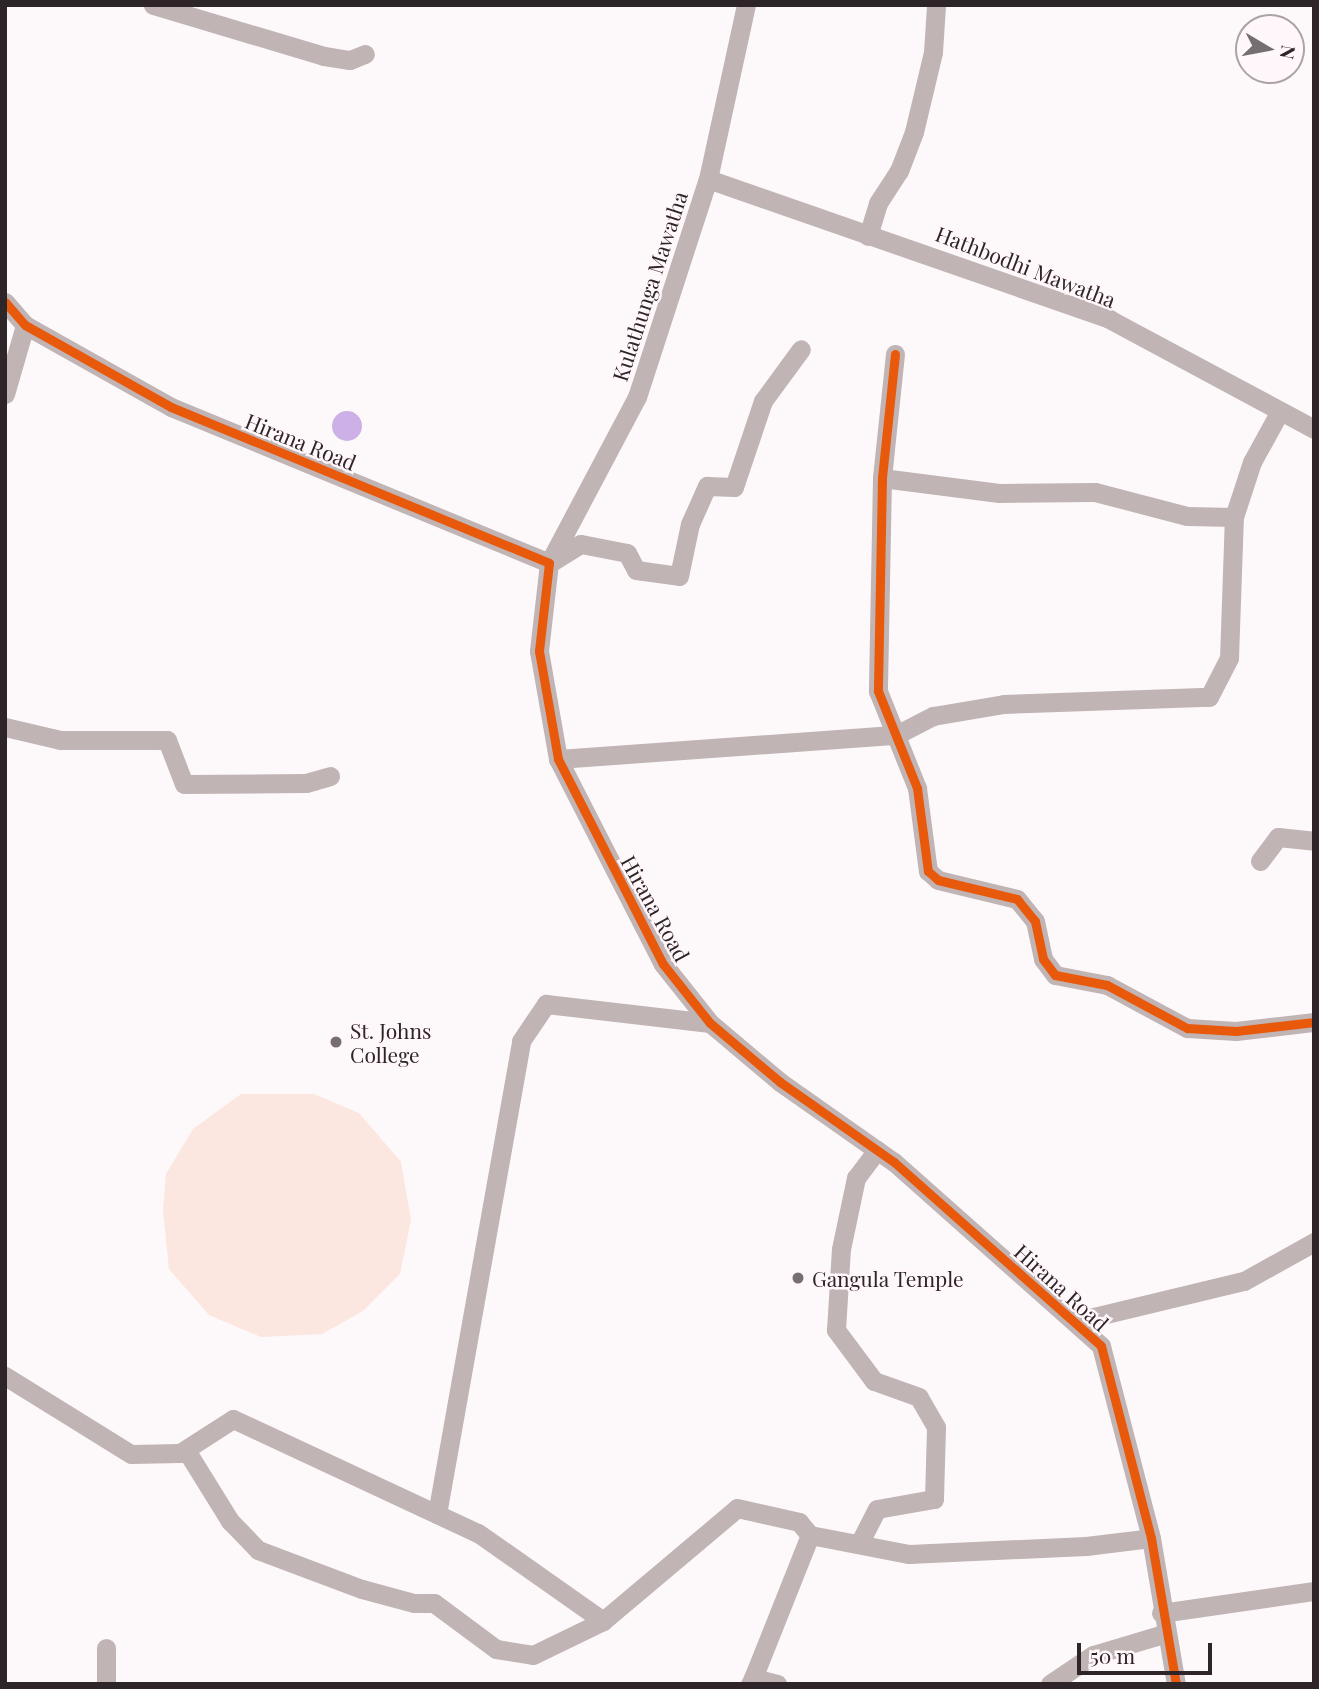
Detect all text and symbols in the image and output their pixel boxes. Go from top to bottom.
north arrow [1235,14,1305,84]
text: N [1275,43,1303,61]
street label: Kulathunga Mawatha [606,188,692,384]
street label: Hathbodhi Mawatha [933,220,1119,312]
street label: Hirana Road [242,407,360,475]
street label: Hirana Road [616,850,696,966]
place label: St. Johns College [350,1017,431,1067]
marker: St. Johns College [328,1034,344,1050]
street label: Hirana Road [1010,1238,1114,1336]
place label: Gangula Temple [812,1265,964,1291]
marker: Gangula Temple [790,1270,806,1286]
scale bar [1081,1630,1216,1674]
text: 50 m [1090,1641,1135,1669]

